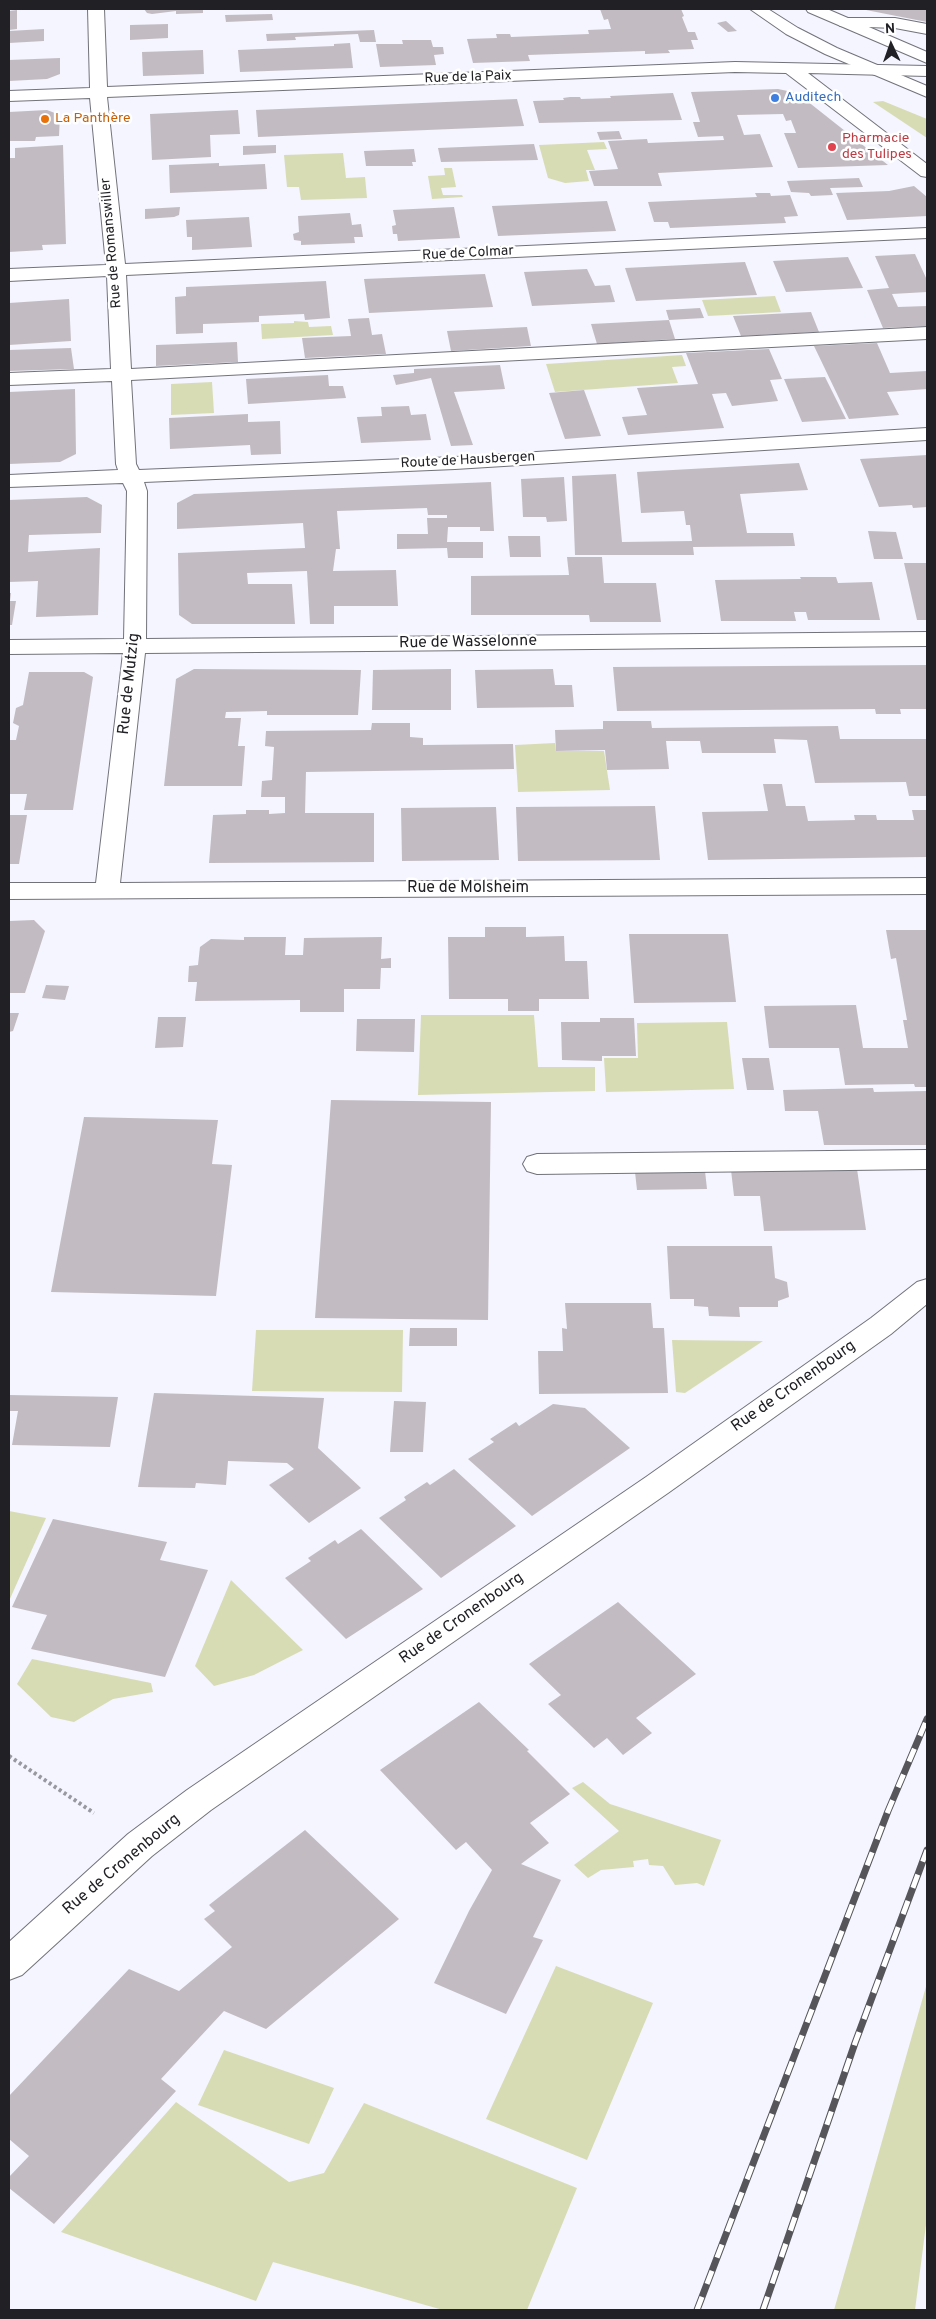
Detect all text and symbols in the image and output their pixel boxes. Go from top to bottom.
north arrow [866,20,916,70]
text: N [885,21,896,38]
street label: Rue de la Paix [424,68,512,88]
place label: Auditech [785,90,841,106]
marker: Auditech [769,92,781,104]
place label: La Panthère [55,111,131,127]
marker: La Panthère [39,113,51,125]
place label: Pharmacie des Tulipes [842,131,912,164]
marker: Pharmacie des Tulipes [826,141,838,153]
street label: Rue de Romanswiller [98,177,126,309]
street label: Rue de Colmar [422,243,514,265]
street label: Route de Hausbergen [400,449,536,473]
street label: Rue de Mutzig [115,632,145,736]
street label: Rue de Wasselonne [399,632,537,654]
street label: Rue de Molsheim [407,879,529,899]
street label: Rue de Cronenbourg [728,1337,860,1437]
street label: Rue de Cronenbourg [396,1569,528,1669]
street label: Rue de Cronenbourg [59,1810,185,1920]

